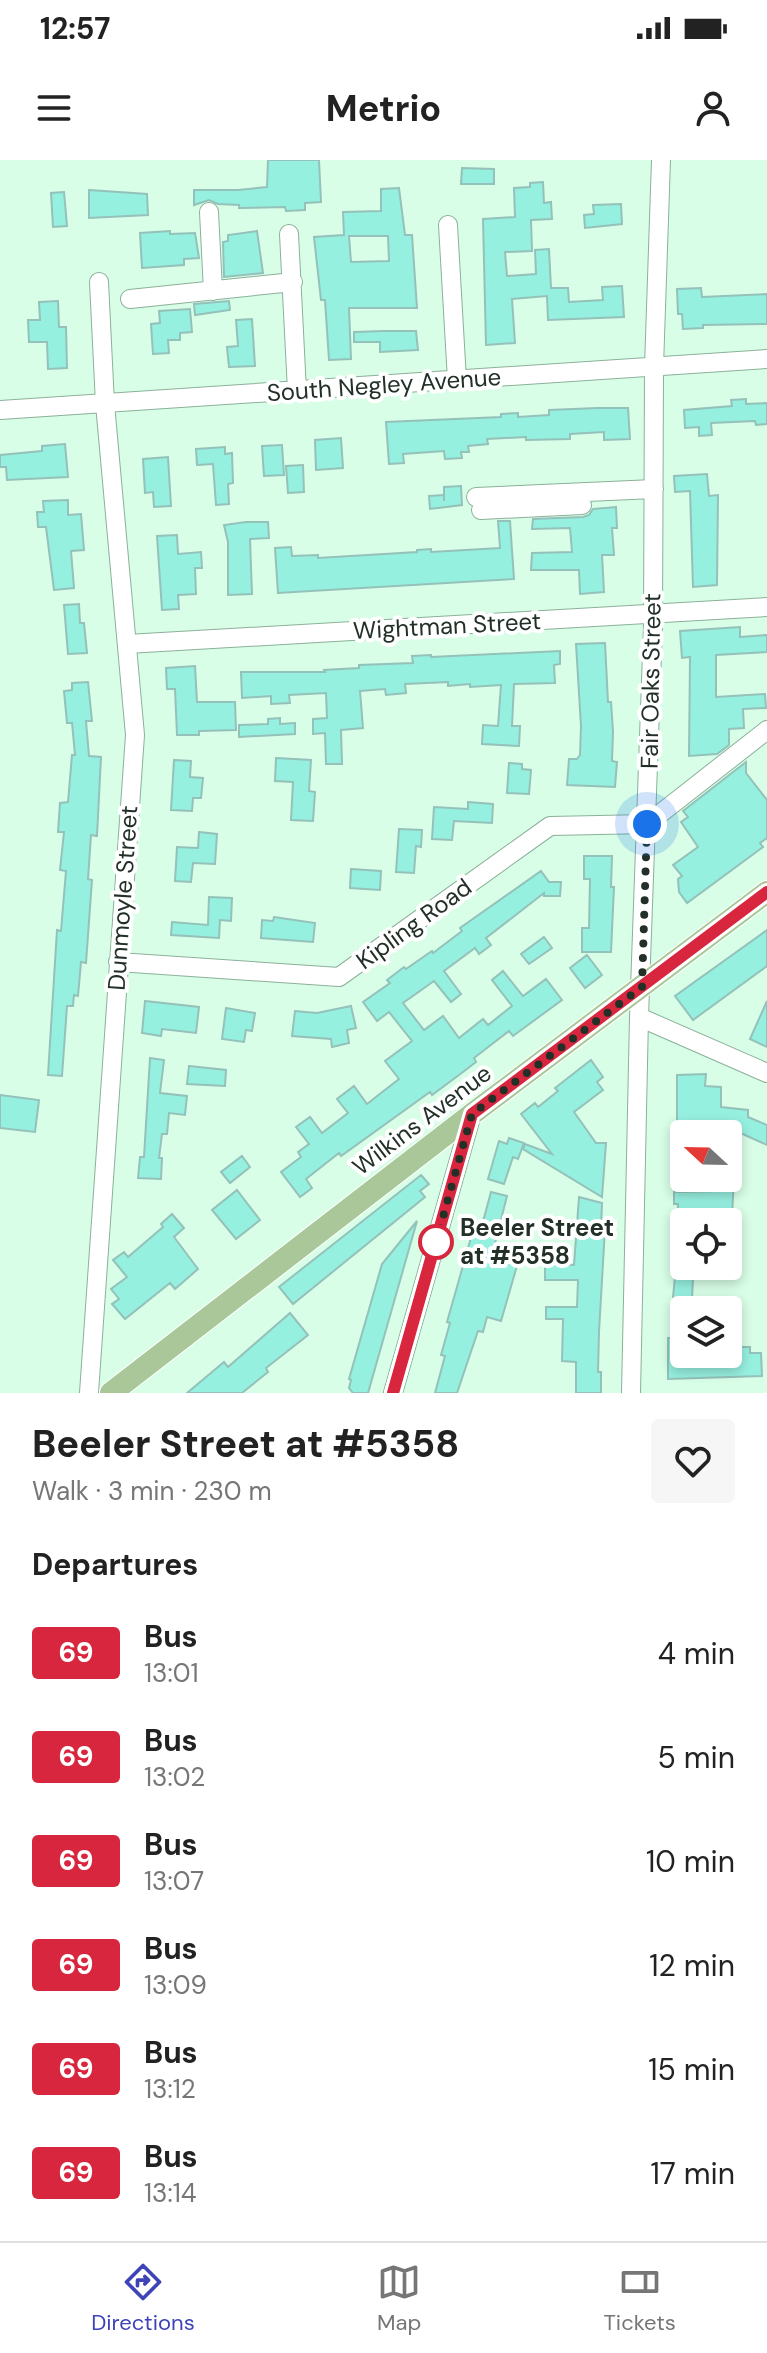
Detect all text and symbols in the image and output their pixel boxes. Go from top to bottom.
text: 12:57 [40,9,110,48]
text: Metrio [326,85,441,132]
icon: menu [32,86,76,130]
icon: person [691,86,735,130]
street label: South Negley Avenue [266,361,502,408]
street label: Fair Oaks Street [633,593,668,769]
street label: Wightman Street [352,605,542,646]
street label: Dunmoyle Street [101,804,144,992]
your location [627,804,667,844]
street label: Kipling Road [350,871,478,976]
street label: Wilkins Avenue [346,1057,497,1182]
north arrow [670,1120,742,1192]
map controls [670,1120,742,1368]
button: locate [670,1208,742,1280]
place label: Beeler Street at #5358 [460,1212,614,1271]
marker: Beeler Street at #5358 [419,1225,453,1259]
button: layers [670,1296,742,1368]
text: Beeler Street at #5358 [32,1419,459,1469]
button: heart [651,1419,735,1503]
text: Walk · 3 min · 230 m [32,1474,272,1508]
text: Departures [32,1545,198,1584]
text: Bus [144,1617,198,1656]
text: 69 [59,1634,93,1671]
text: 4 min [658,1634,735,1673]
text: 13:01 [144,1656,199,1690]
text: Bus [144,1721,198,1760]
text: 69 [59,1738,93,1775]
text: 5 min [658,1738,735,1777]
text: 13:02 [144,1760,205,1794]
text: Bus [144,1825,198,1864]
text: 69 [59,1842,93,1879]
text: 10 min [646,1842,735,1881]
text: 13:07 [144,1864,204,1898]
text: Bus [144,1929,198,1968]
text: 69 [59,1946,93,1983]
text: 12 min [649,1946,735,1985]
text: 13:09 [144,1968,207,2002]
text: Bus [144,2033,198,2072]
text: 69 [59,2050,93,2087]
text: 15 min [648,2050,735,2089]
text: 13:12 [144,2072,196,2106]
text: Bus [144,2137,198,2176]
text: 69 [59,2154,93,2191]
text: 17 min [650,2154,735,2193]
text: 13:14 [144,2176,197,2210]
tab: Directions [91,2260,195,2337]
tab: Map [377,2260,421,2337]
tab: Tickets [604,2260,676,2337]

